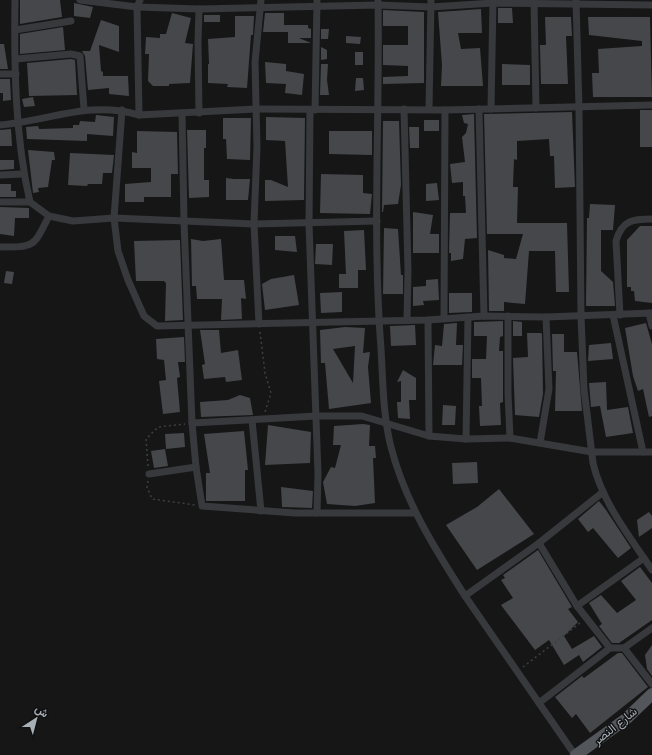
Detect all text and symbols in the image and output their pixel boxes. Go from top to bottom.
north arrow [16,699,56,739]
text: ش [32,701,51,720]
street label: شارع النصر [589,703,641,750]

